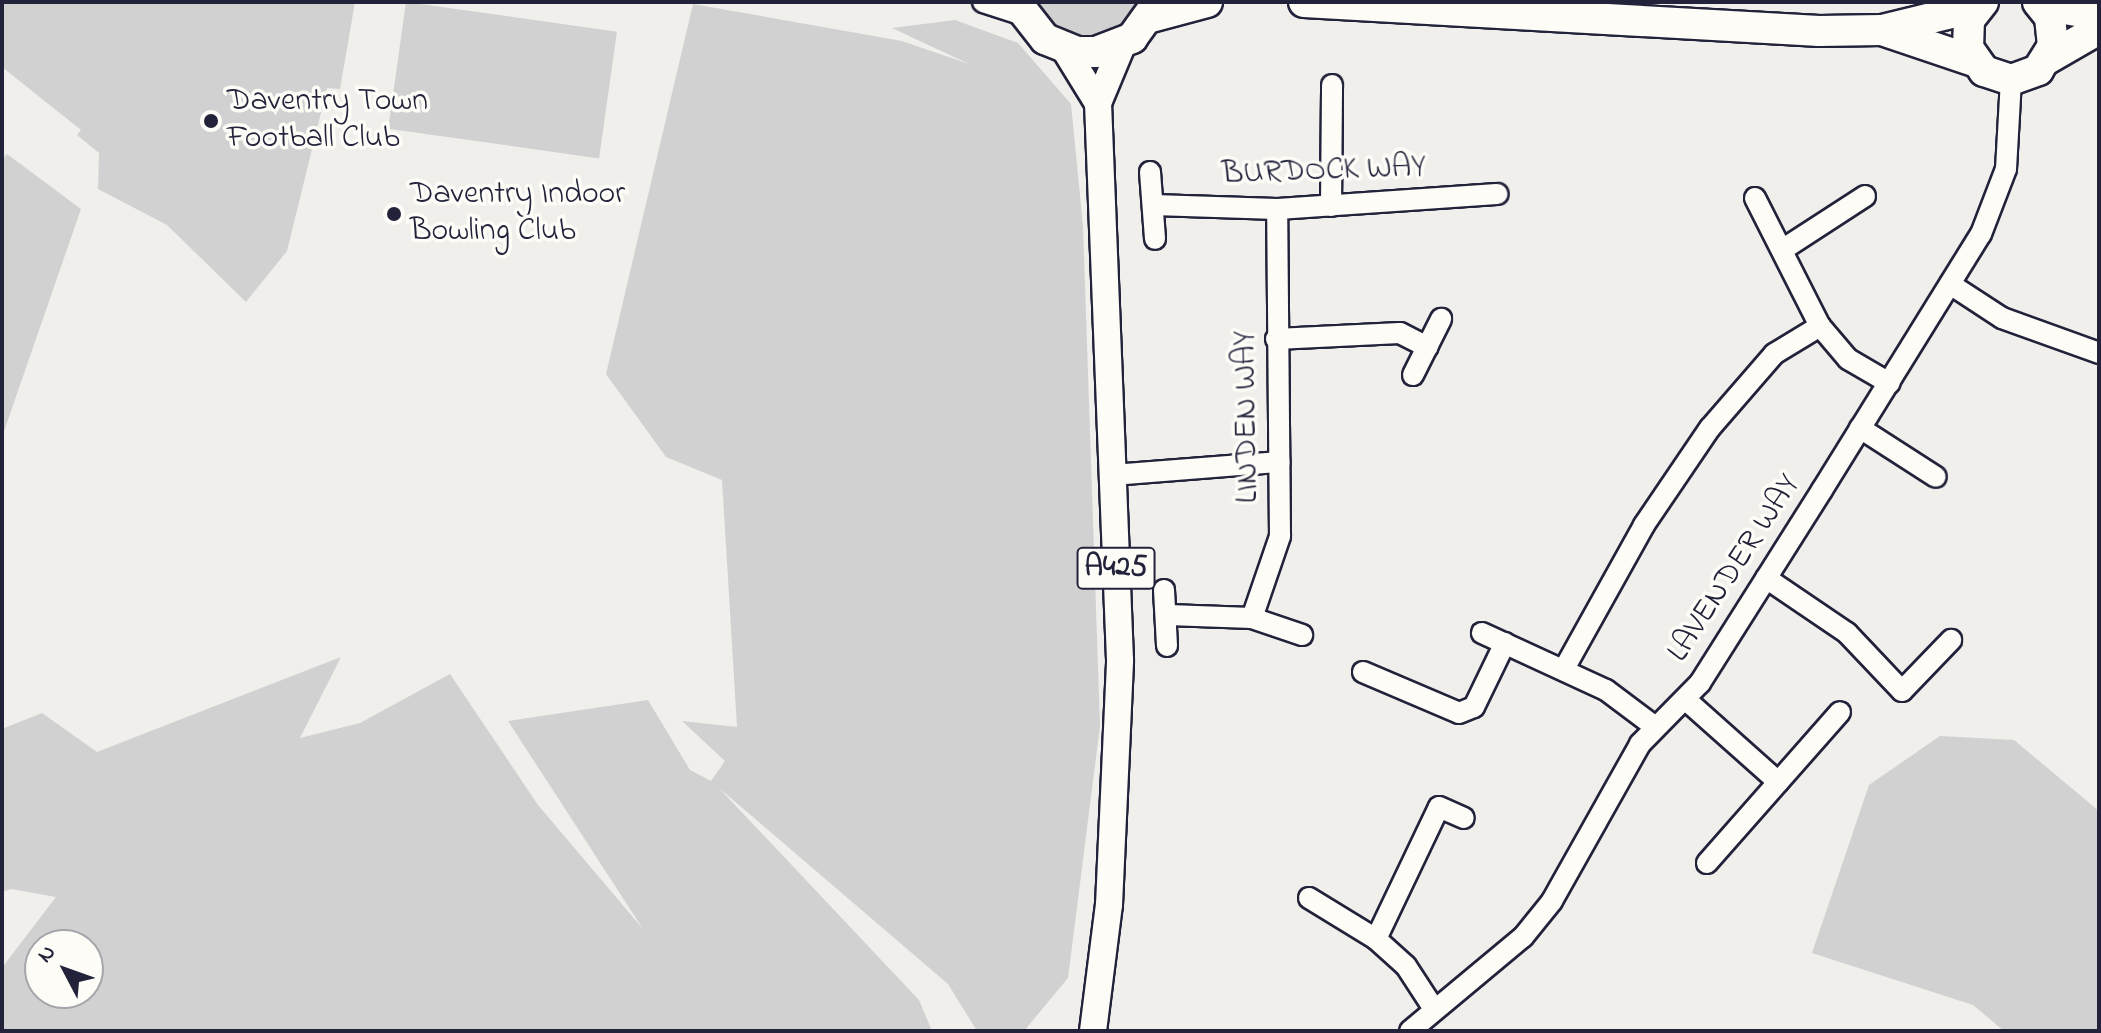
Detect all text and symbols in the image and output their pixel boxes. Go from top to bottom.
place label: Daventry Town Football Club [227,84,428,159]
marker: Daventry Town Football Club [202,112,220,130]
street label: BURDOCK WAY [1221,149,1427,195]
place label: Daventry Indoor Bowling Club [410,177,625,252]
marker: Daventry Indoor Bowling Club [385,205,403,223]
street label: LINDEN WAY [1227,330,1269,504]
street label: LAVENDER WAY [1660,468,1810,670]
road number: A425 [1076,542,1156,594]
north arrow [24,929,104,1009]
text: N [30,938,64,971]

